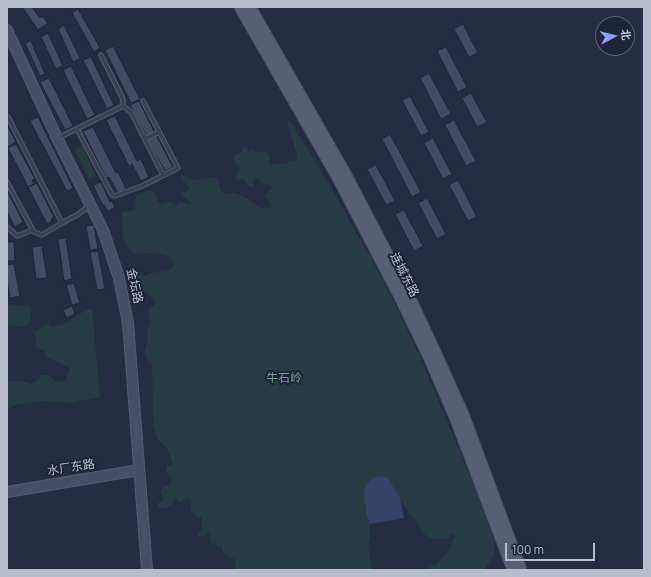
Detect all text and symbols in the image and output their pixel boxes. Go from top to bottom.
north arrow [595,16,635,56]
text: 北 [618,28,635,41]
street label: 连城东路 [387,250,421,300]
street label: 金坛路 [123,267,145,305]
park label: 牛石岭 [266,372,302,386]
street label: 水厂东路 [46,457,96,479]
scale bar [507,535,597,561]
text: 100 m [512,541,544,558]

